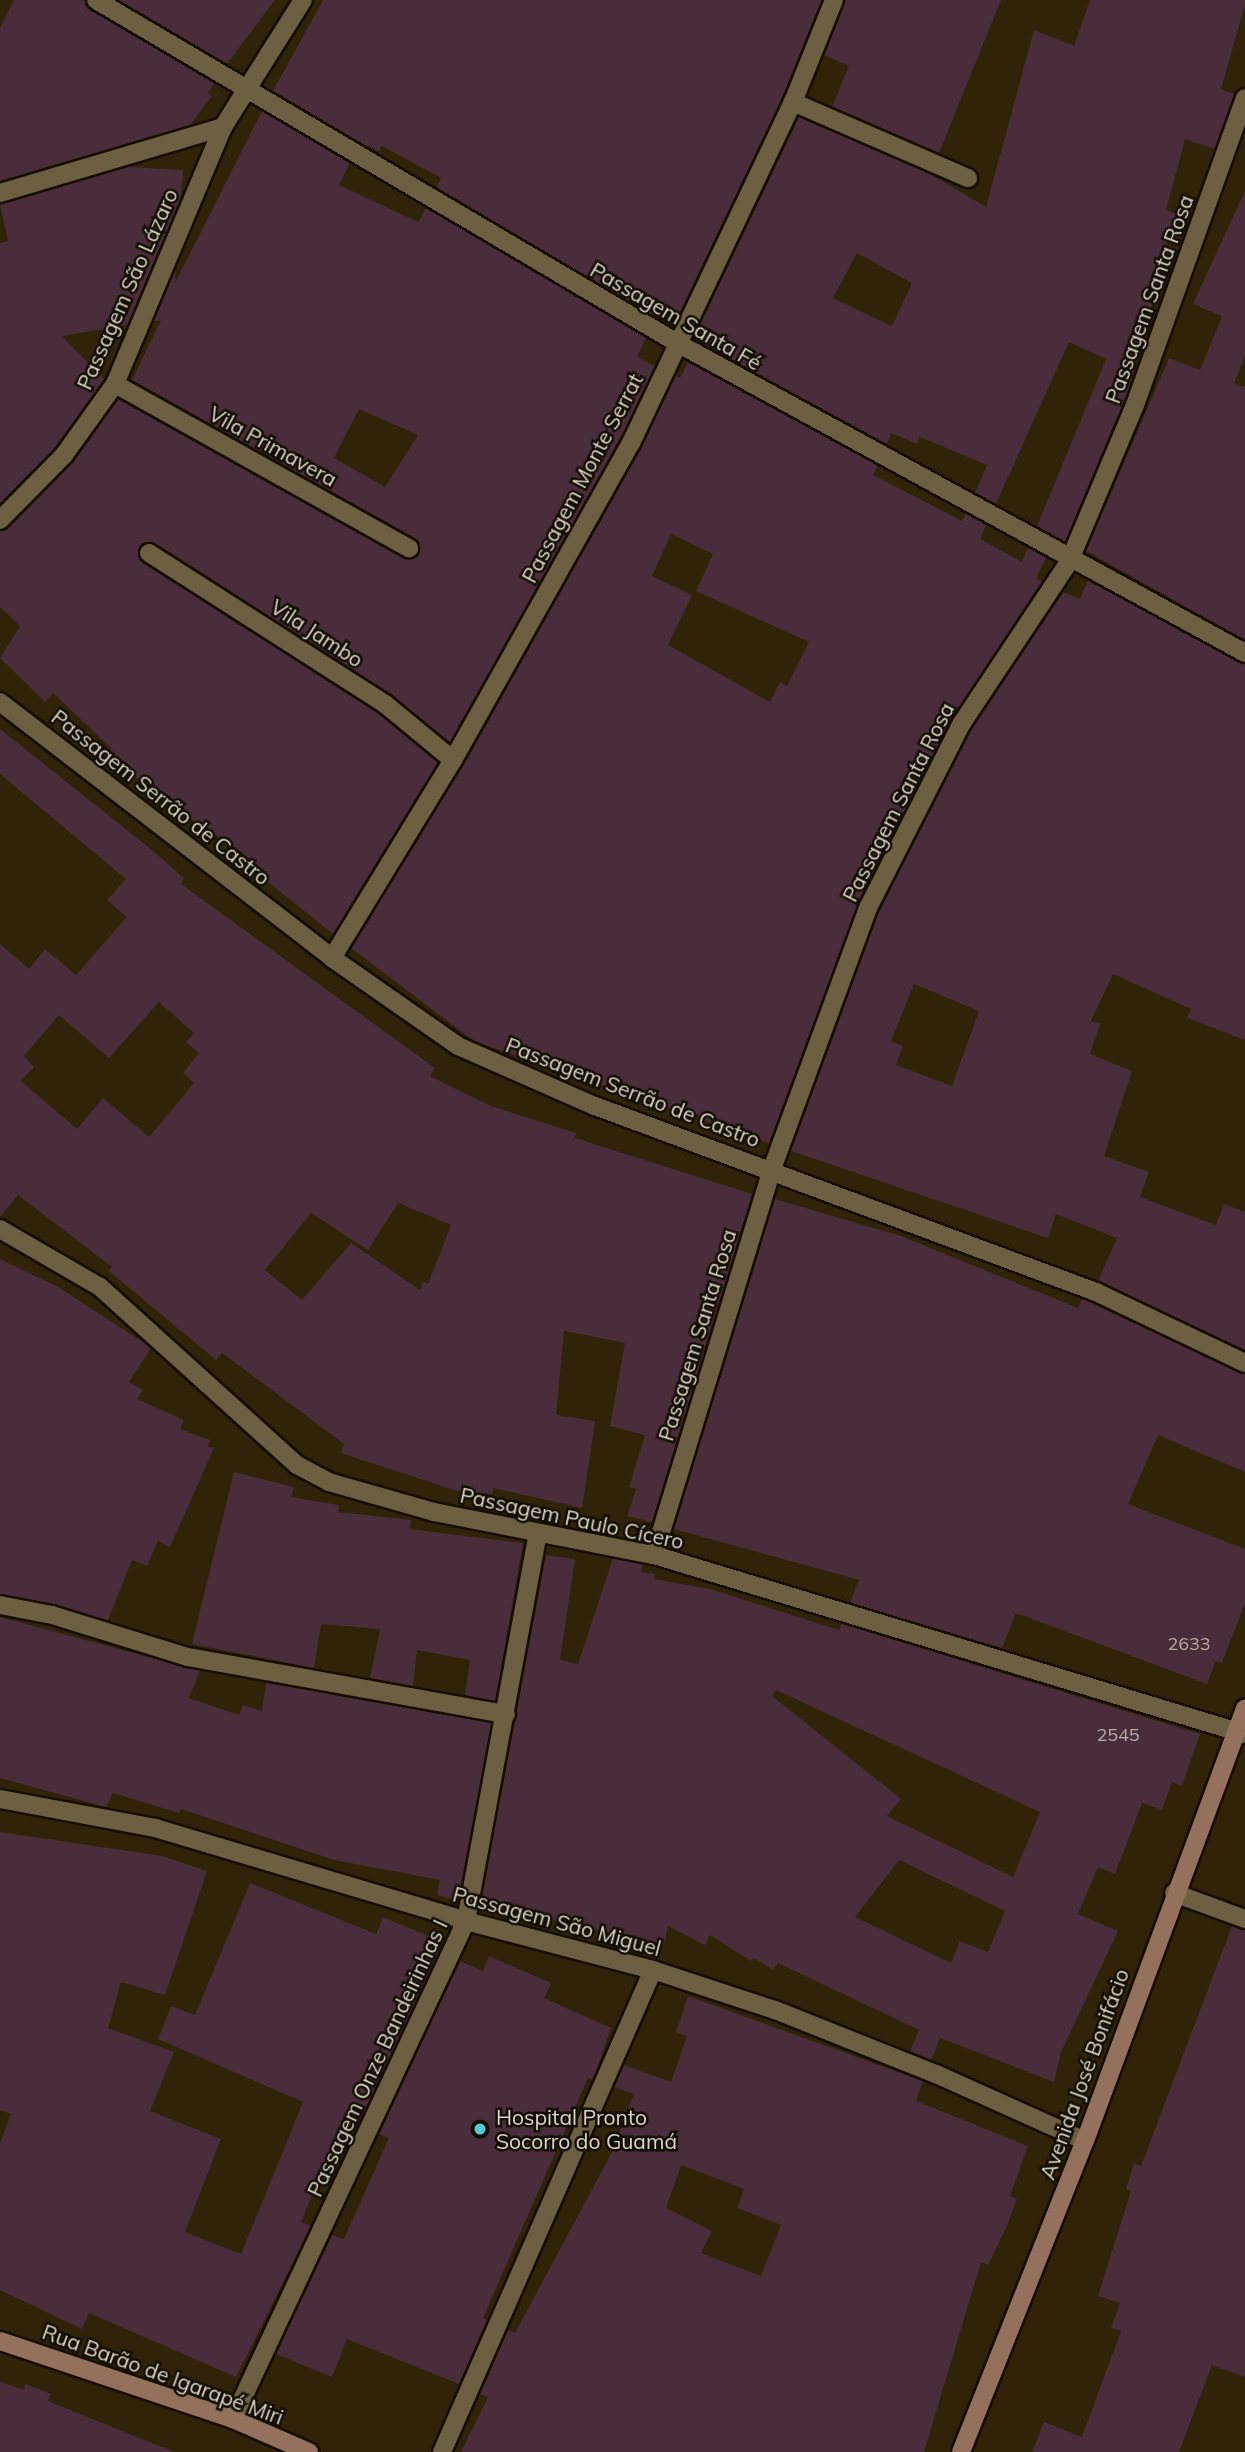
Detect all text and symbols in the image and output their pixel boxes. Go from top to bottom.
street label: Passagem São Lázaro [71,185,183,393]
street label: Passagem Santa Rosa [1100,191,1198,407]
street label: Passagem Santa Fé [586,257,766,375]
street label: Passagem Monte Serrat [516,369,648,587]
street label: Vila Primavera [205,400,341,492]
street label: Vila Jambo [266,594,368,672]
street label: Passagem Santa Rosa [837,698,959,906]
street label: Passagem Serrão de Castro [47,704,275,890]
street label: Passagem Serrão de Castro [502,1032,764,1152]
street label: Passagem Santa Rosa [653,1226,741,1444]
street label: Passagem Paulo Cícero [458,1482,686,1554]
house number: 2633 [1167,1633,1211,1655]
house number: 2545 [1096,1724,1140,1746]
street label: Passagem São Miguel [450,1881,664,1961]
street label: Passagem Onze Bandeirinhas I [302,1916,452,2200]
street label: Avenida José Bonifácio [1034,1965,1134,2183]
place label: Hospital Pronto Socorro do Guamá [496,2104,677,2154]
marker: Hospital Pronto Socorro do Guamá [470,2119,490,2139]
street label: Rua Barão de Igarapé Miri [39,2319,287,2429]

